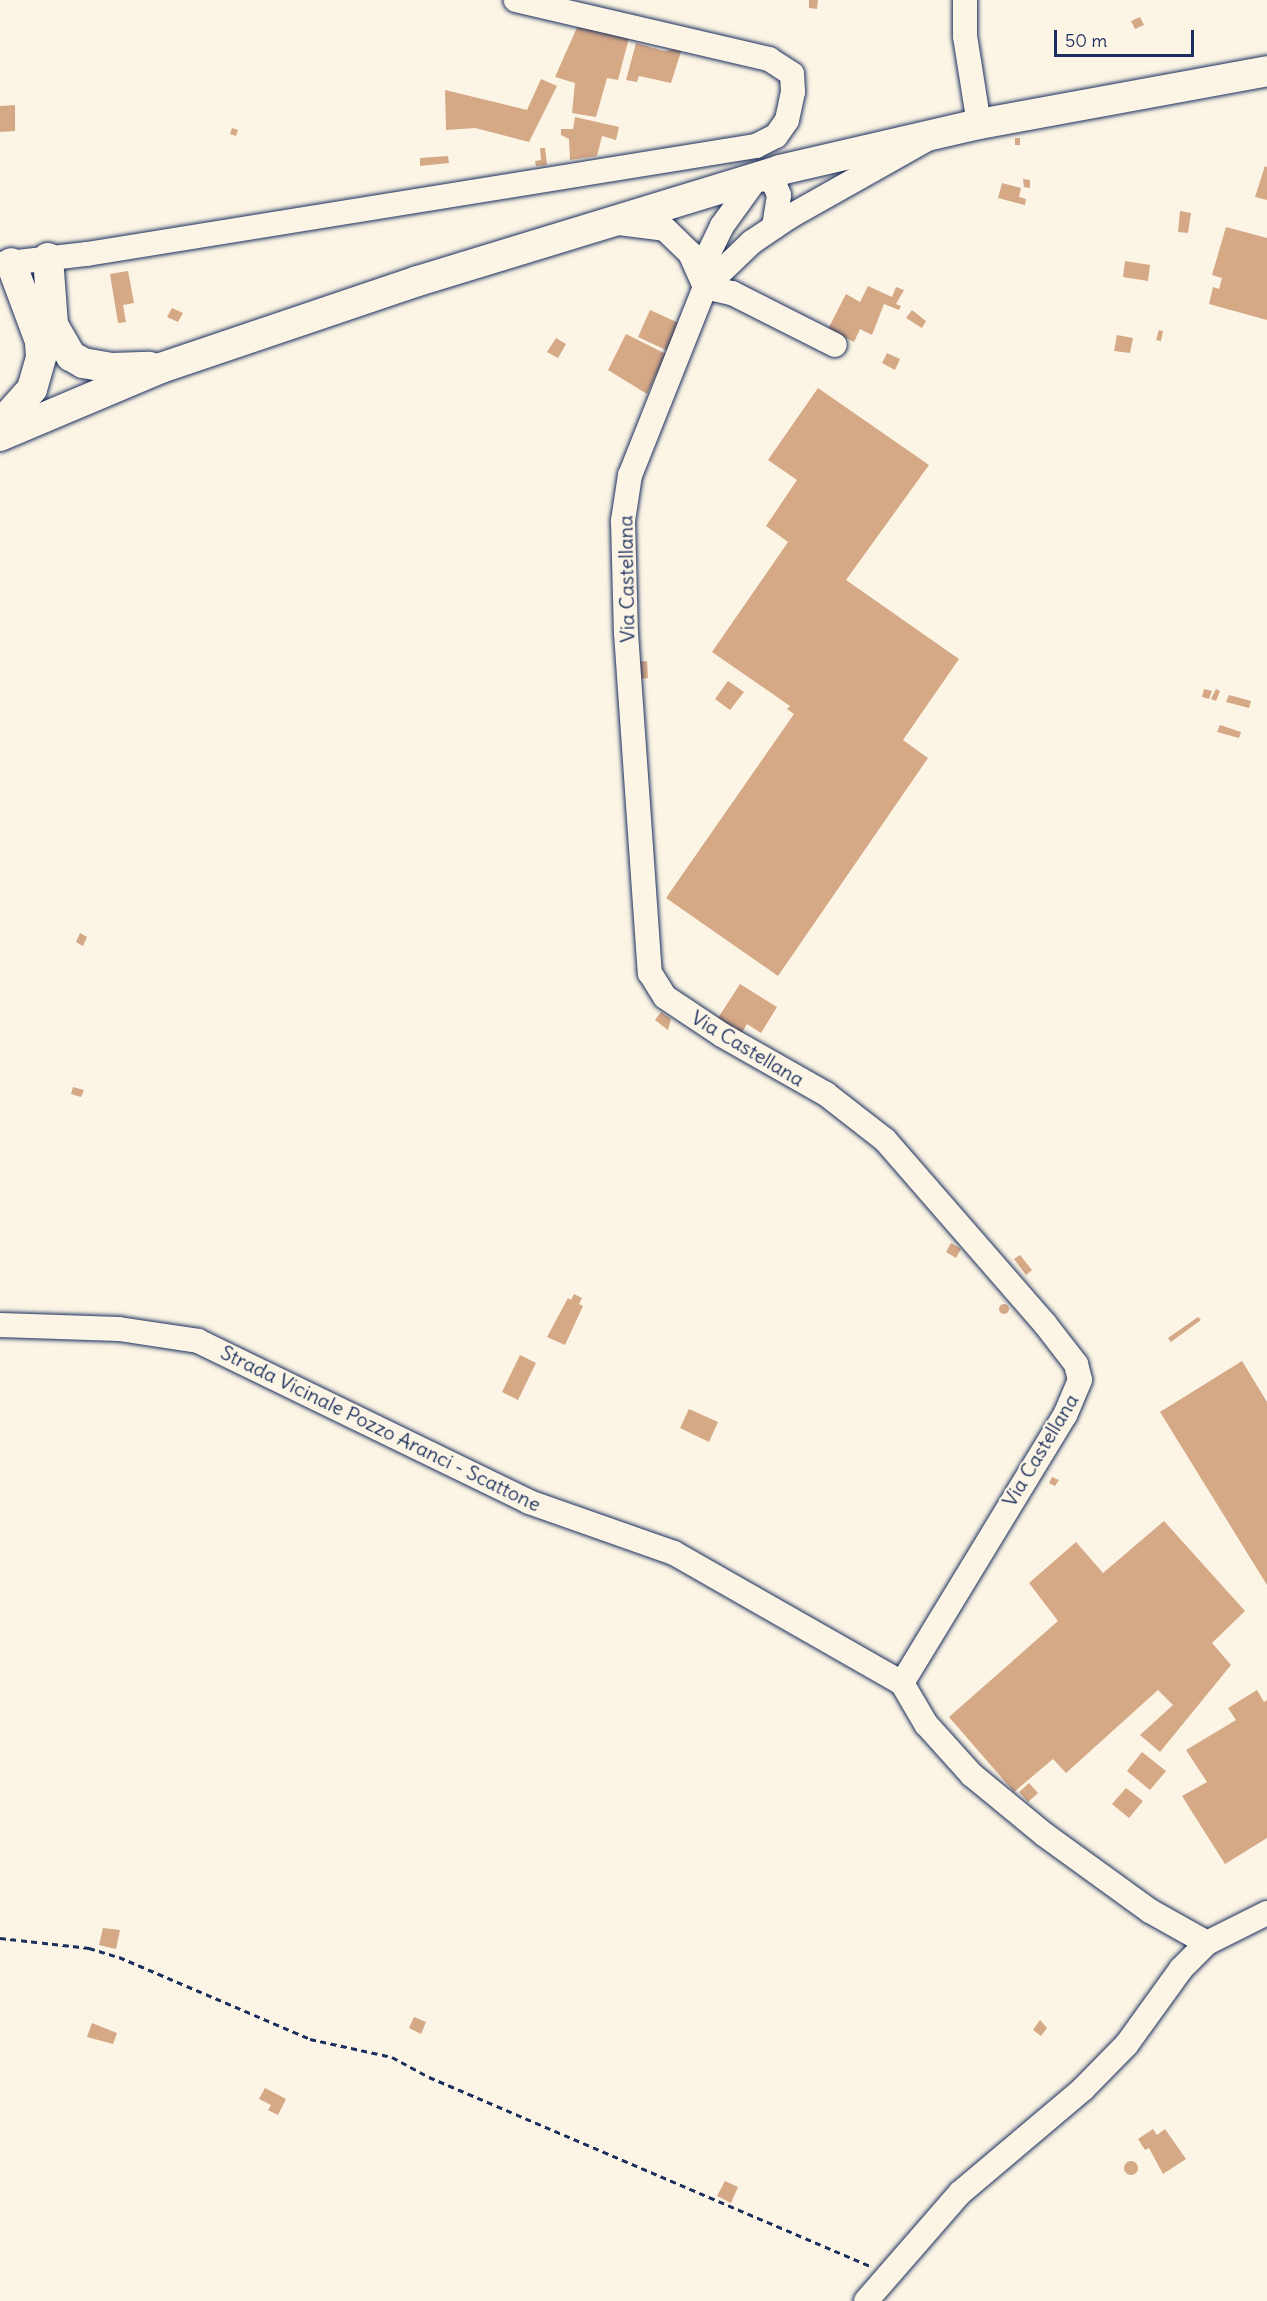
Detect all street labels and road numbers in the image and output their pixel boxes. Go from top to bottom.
street label: Via Castellana [613,515,639,643]
street label: Via Castellana [687,1005,809,1091]
street label: Strada Vicinale Pozzo Aranci - Scattone [217,1340,545,1516]
street label: Via Castellana [997,1389,1083,1511]

